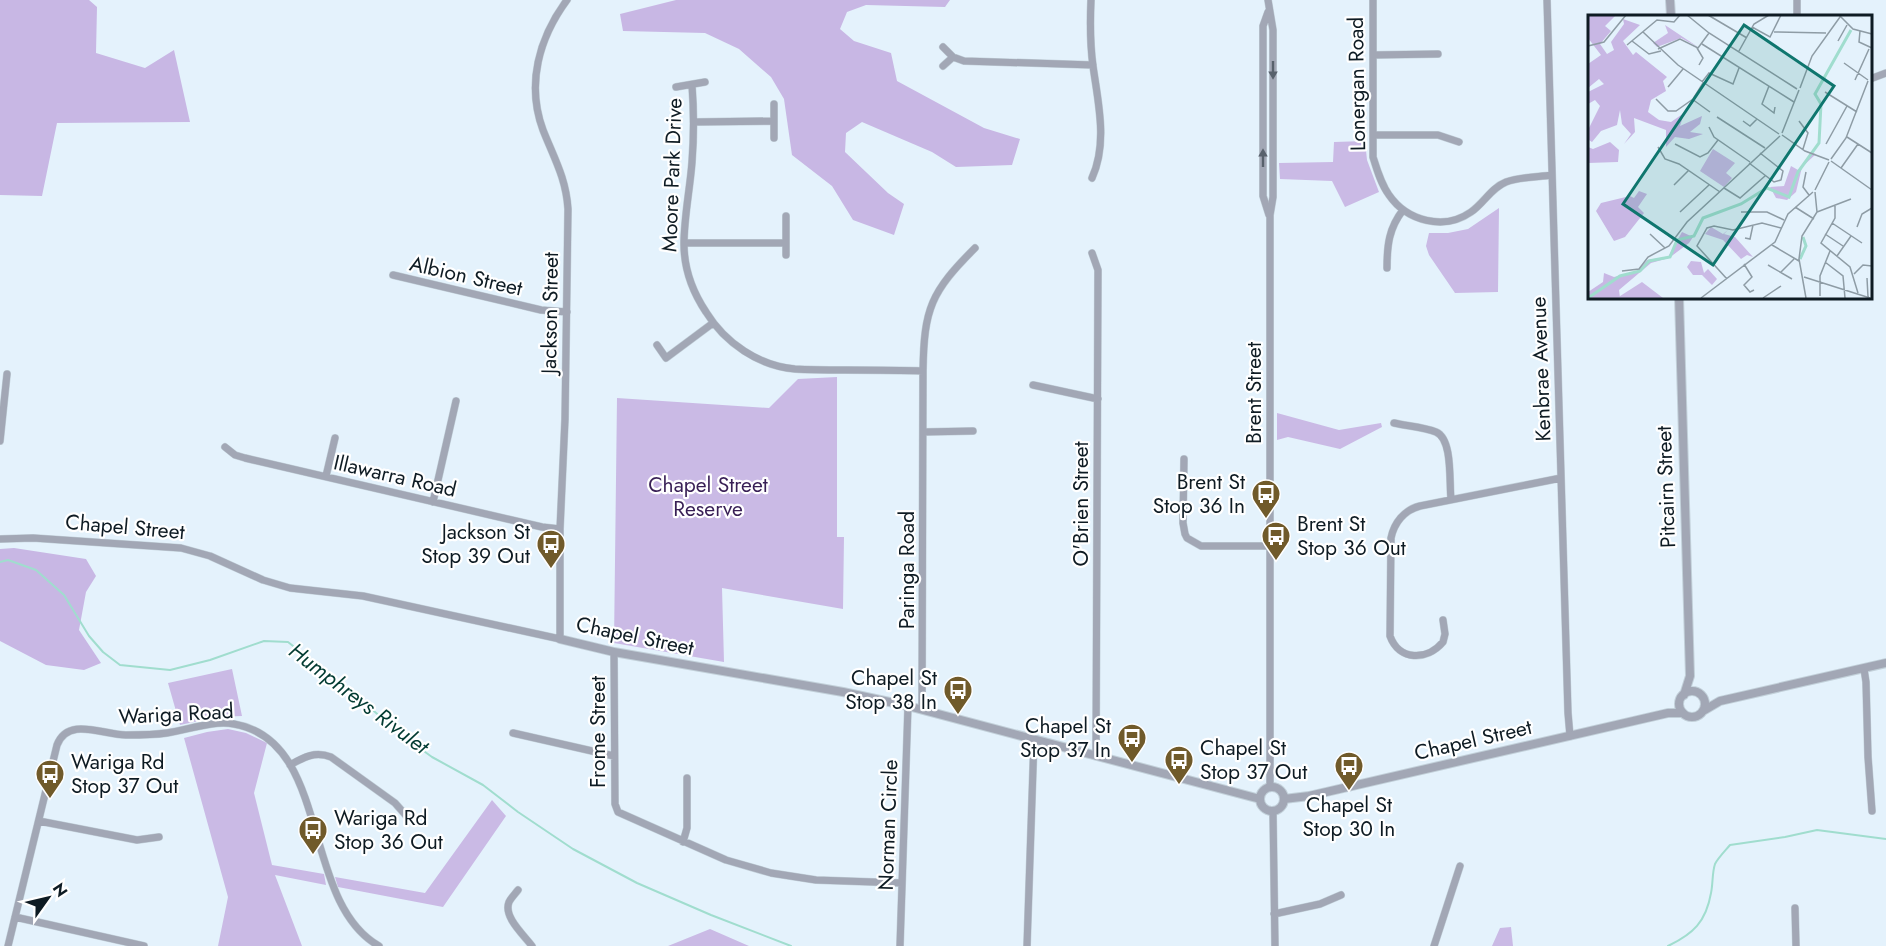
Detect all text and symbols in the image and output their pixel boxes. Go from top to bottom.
inset map [1588,15,1871,298]
street label: Lonergan Road [1341,17,1373,151]
one-way arrow [1268,61,1278,80]
street label: Moore Park Drive [654,97,690,253]
one-way arrow [1258,149,1268,168]
street label: Albion Street [407,248,525,304]
street label: Jackson Street [534,252,566,377]
street label: Kenbrae Avenue [1523,296,1559,442]
street label: Brent Street [1239,342,1269,444]
street label: Pitcairn Street [1649,425,1683,549]
street label: O'Brien Street [1066,441,1096,567]
street label: Illawarra Road [331,447,459,505]
place label: Brent St Stop 36 In [1153,467,1245,521]
park label: Chapel Street Reserve [648,470,768,524]
bus stop icon: Brent St Stop 36 In [1250,478,1282,520]
street label: Chapel Street [64,507,186,547]
place label: Brent St Stop 36 Out [1297,509,1406,563]
street label: Paringa Road [892,511,922,629]
place label: Jackson St Stop 39 Out [421,517,530,571]
bus stop icon: Brent St Stop 36 Out [1260,520,1292,562]
bus stop icon: Jackson St Stop 39 Out [535,528,567,570]
street label: Chapel Street [573,609,697,663]
water label: Humphreys Rivulet [282,635,437,762]
place label: Chapel St Stop 38 In [845,663,937,717]
bus stop icon: Chapel St Stop 38 In [942,674,974,716]
street label: Frome Street [583,676,613,788]
street label: Wariga Road [118,696,234,732]
place label: Chapel St Stop 37 In [1020,711,1111,765]
street label: Chapel Street [1411,712,1535,768]
bus stop icon: Chapel St Stop 37 In [1116,722,1148,764]
place label: Chapel St Stop 37 Out [1200,733,1307,787]
bus stop icon: Chapel St Stop 37 Out [1163,744,1195,786]
place label: Wariga Rd Stop 37 Out [71,747,178,801]
bus stop icon: Chapel St Stop 30 In [1333,750,1365,792]
bus stop icon: Wariga Rd Stop 37 Out [34,758,66,800]
street label: Norman Circle [871,759,905,891]
place label: Chapel St Stop 30 In [1303,790,1395,844]
place label: Wariga Rd Stop 36 Out [334,803,443,857]
bus stop icon: Wariga Rd Stop 36 Out [297,814,329,856]
north arrow [18,868,78,928]
text: N [47,878,73,902]

